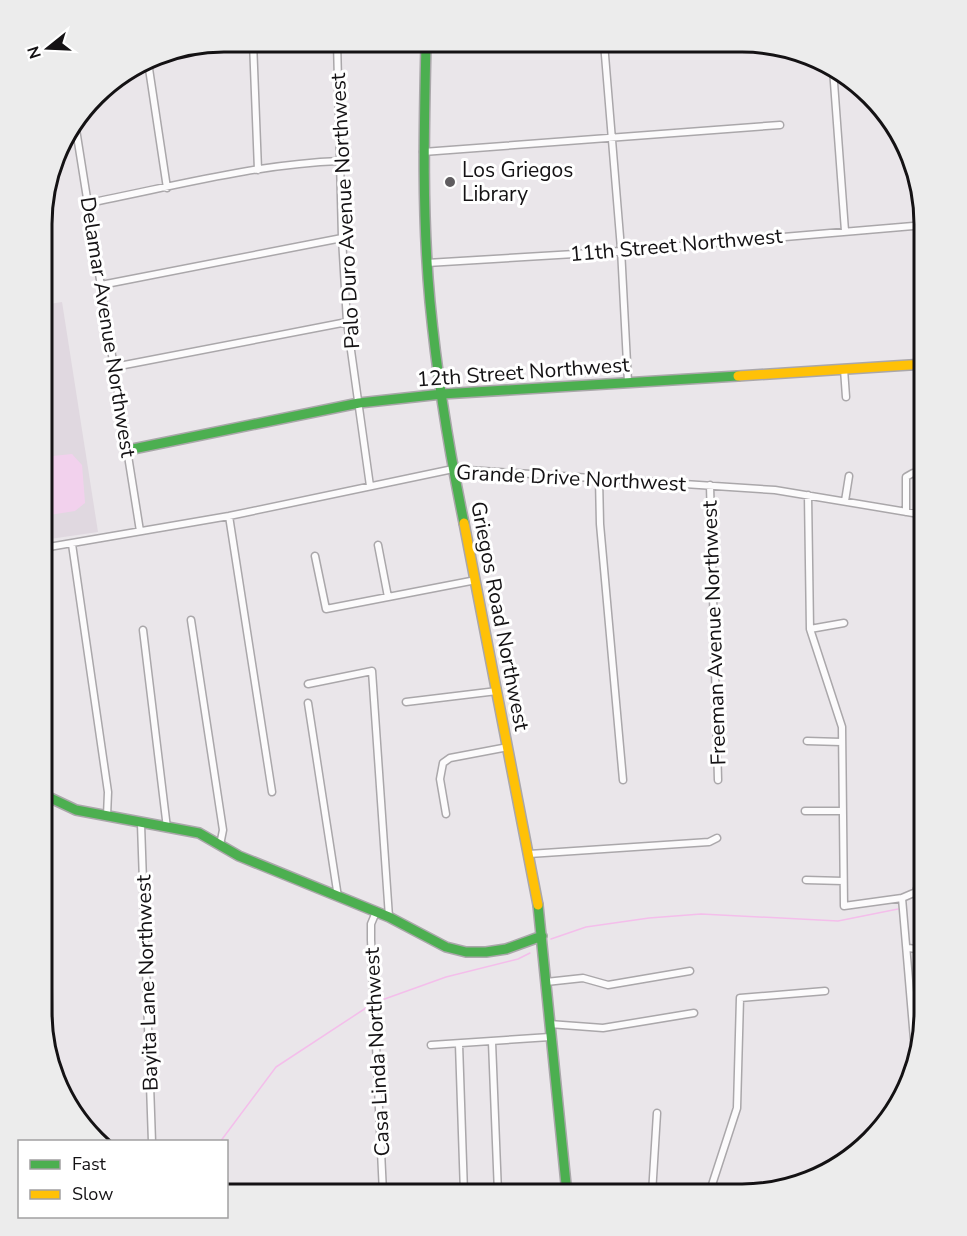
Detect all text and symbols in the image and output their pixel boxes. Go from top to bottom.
north arrow [18,18,78,78]
text: N [22,43,47,61]
street label: Palo Duro Avenue Northwest [324,72,366,350]
place label: Los Griegos Library [462,156,573,208]
marker: Los Griegos Library [443,175,457,189]
street label: Delamar Avenue Northwest [74,195,143,460]
street label: 11th Street Northwest [569,222,784,268]
street label: 12th Street Northwest [416,351,631,393]
street label: Grande Drive Northwest [455,458,687,498]
street label: Griegos Road Northwest [464,499,536,734]
street label: Freeman Avenue Northwest [695,500,733,766]
street label: Bayita Lane Northwest [129,874,165,1092]
street label: Casa Linda Northwest [358,946,396,1157]
legend [18,1140,228,1218]
text: Fast [72,1152,107,1176]
text: Slow [72,1182,113,1206]

